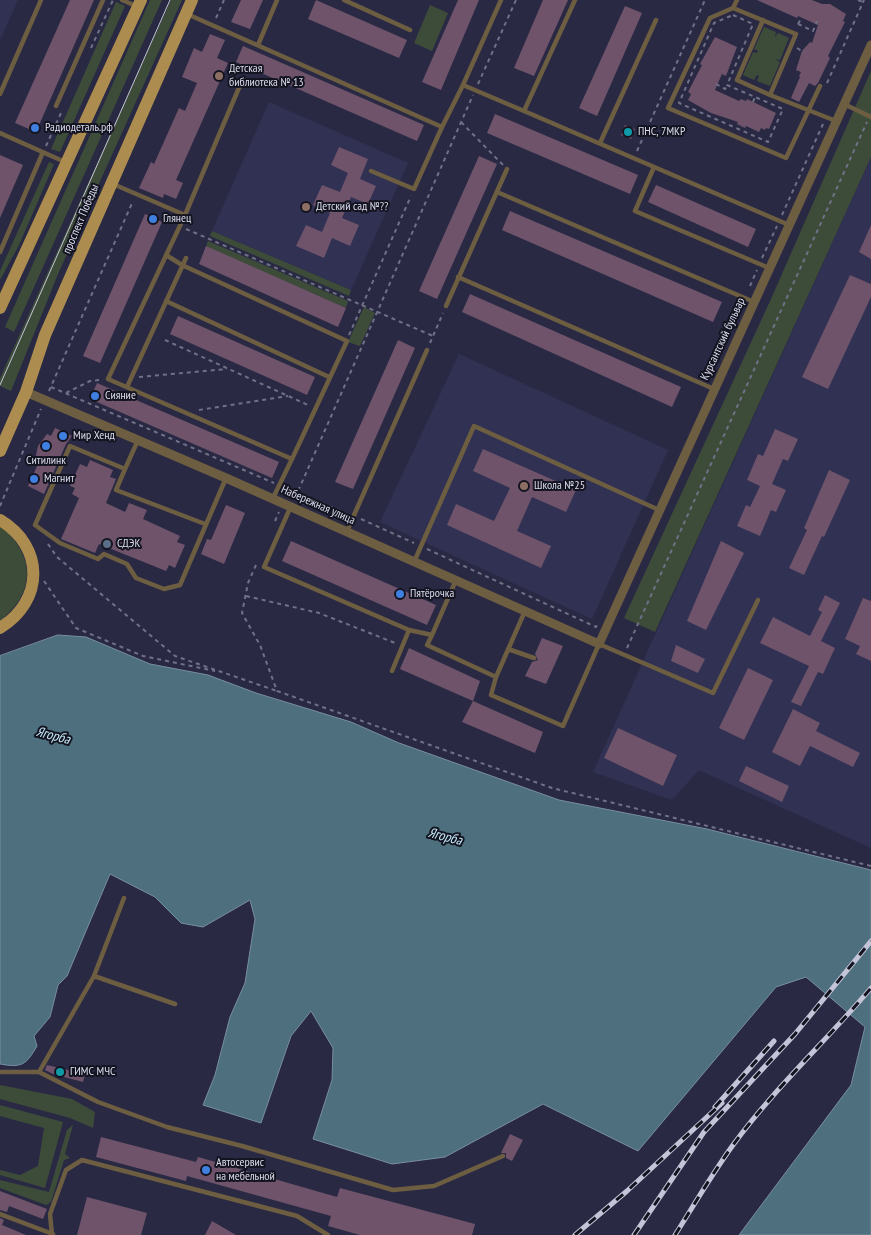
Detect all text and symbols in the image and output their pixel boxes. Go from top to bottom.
place label: Детская библиотека № 13 [229,62,304,90]
marker: Детская библиотека № 13 [213,70,225,82]
place label: Радиодеталь.рф [45,121,113,135]
marker: Радиодеталь.рф [29,122,41,134]
place label: ПНС, 7МКР [638,125,685,139]
marker: ПНС, 7МКР [622,126,634,138]
street label: проспект Победы [60,182,102,256]
place label: Детский сад №?? [316,200,388,214]
marker: Детский сад №?? [300,201,312,213]
place label: Глянец [163,212,191,226]
marker: Глянец [147,213,159,225]
street label: Курсантский бульвар [698,296,748,382]
place label: Сияние [105,389,136,403]
marker: Сияние [89,390,101,402]
place label: Мир Хенд [73,429,115,443]
marker: Мир Хенд [57,430,69,442]
marker: Ситилинк [40,440,52,452]
place label: Ситилинк [26,454,66,468]
place label: Магнит [44,472,74,486]
marker: Магнит [28,473,40,485]
place label: Школа №25 [534,479,585,493]
marker: Школа №25 [518,480,530,492]
street label: Набережная улица [279,482,357,528]
place label: СДЭК [117,537,140,551]
marker: СДЭК [101,538,113,550]
place label: Пятёрочка [410,587,454,601]
marker: Пятёрочка [394,588,406,600]
water label: Ягорба [34,724,72,748]
water label: Ягорба [426,825,464,849]
place label: ГИМС МЧС [70,1065,115,1079]
marker: ГИМС МЧС [54,1066,66,1078]
place label: Автосервис на мебельной [216,1156,275,1184]
marker: Автосервис на мебельной [200,1164,212,1176]

